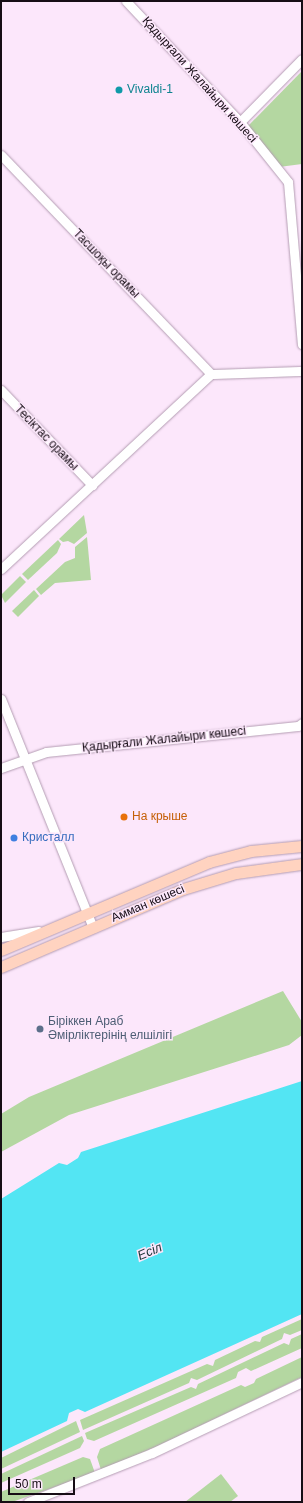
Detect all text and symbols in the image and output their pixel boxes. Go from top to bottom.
street label: Қадырғали Жалайыри көшесі [139,14,259,146]
place label: Vivaldi-1 [127,83,173,97]
marker: Vivaldi-1 [114,85,124,95]
street label: Тасшоқы орамы [70,227,142,301]
street label: Тесіктас орамы [11,402,81,474]
street label: Қадырғали Жалайыри көшесі [81,724,247,756]
place label: На крыше [132,810,188,824]
marker: На крыше [119,812,129,822]
place label: Кристалл [22,831,74,845]
marker: Кристалл [9,833,19,843]
street label: Амман көшесі [109,882,187,926]
place label: Біріккен Араб Әмірліктерінің елшілігі [48,1015,172,1043]
marker: Біріккен Араб Әмірліктерінің елшілігі [35,1024,45,1034]
water label: Есіл [135,1240,165,1264]
scale bar [10,1469,77,1495]
text: 50 m [15,1477,42,1491]

